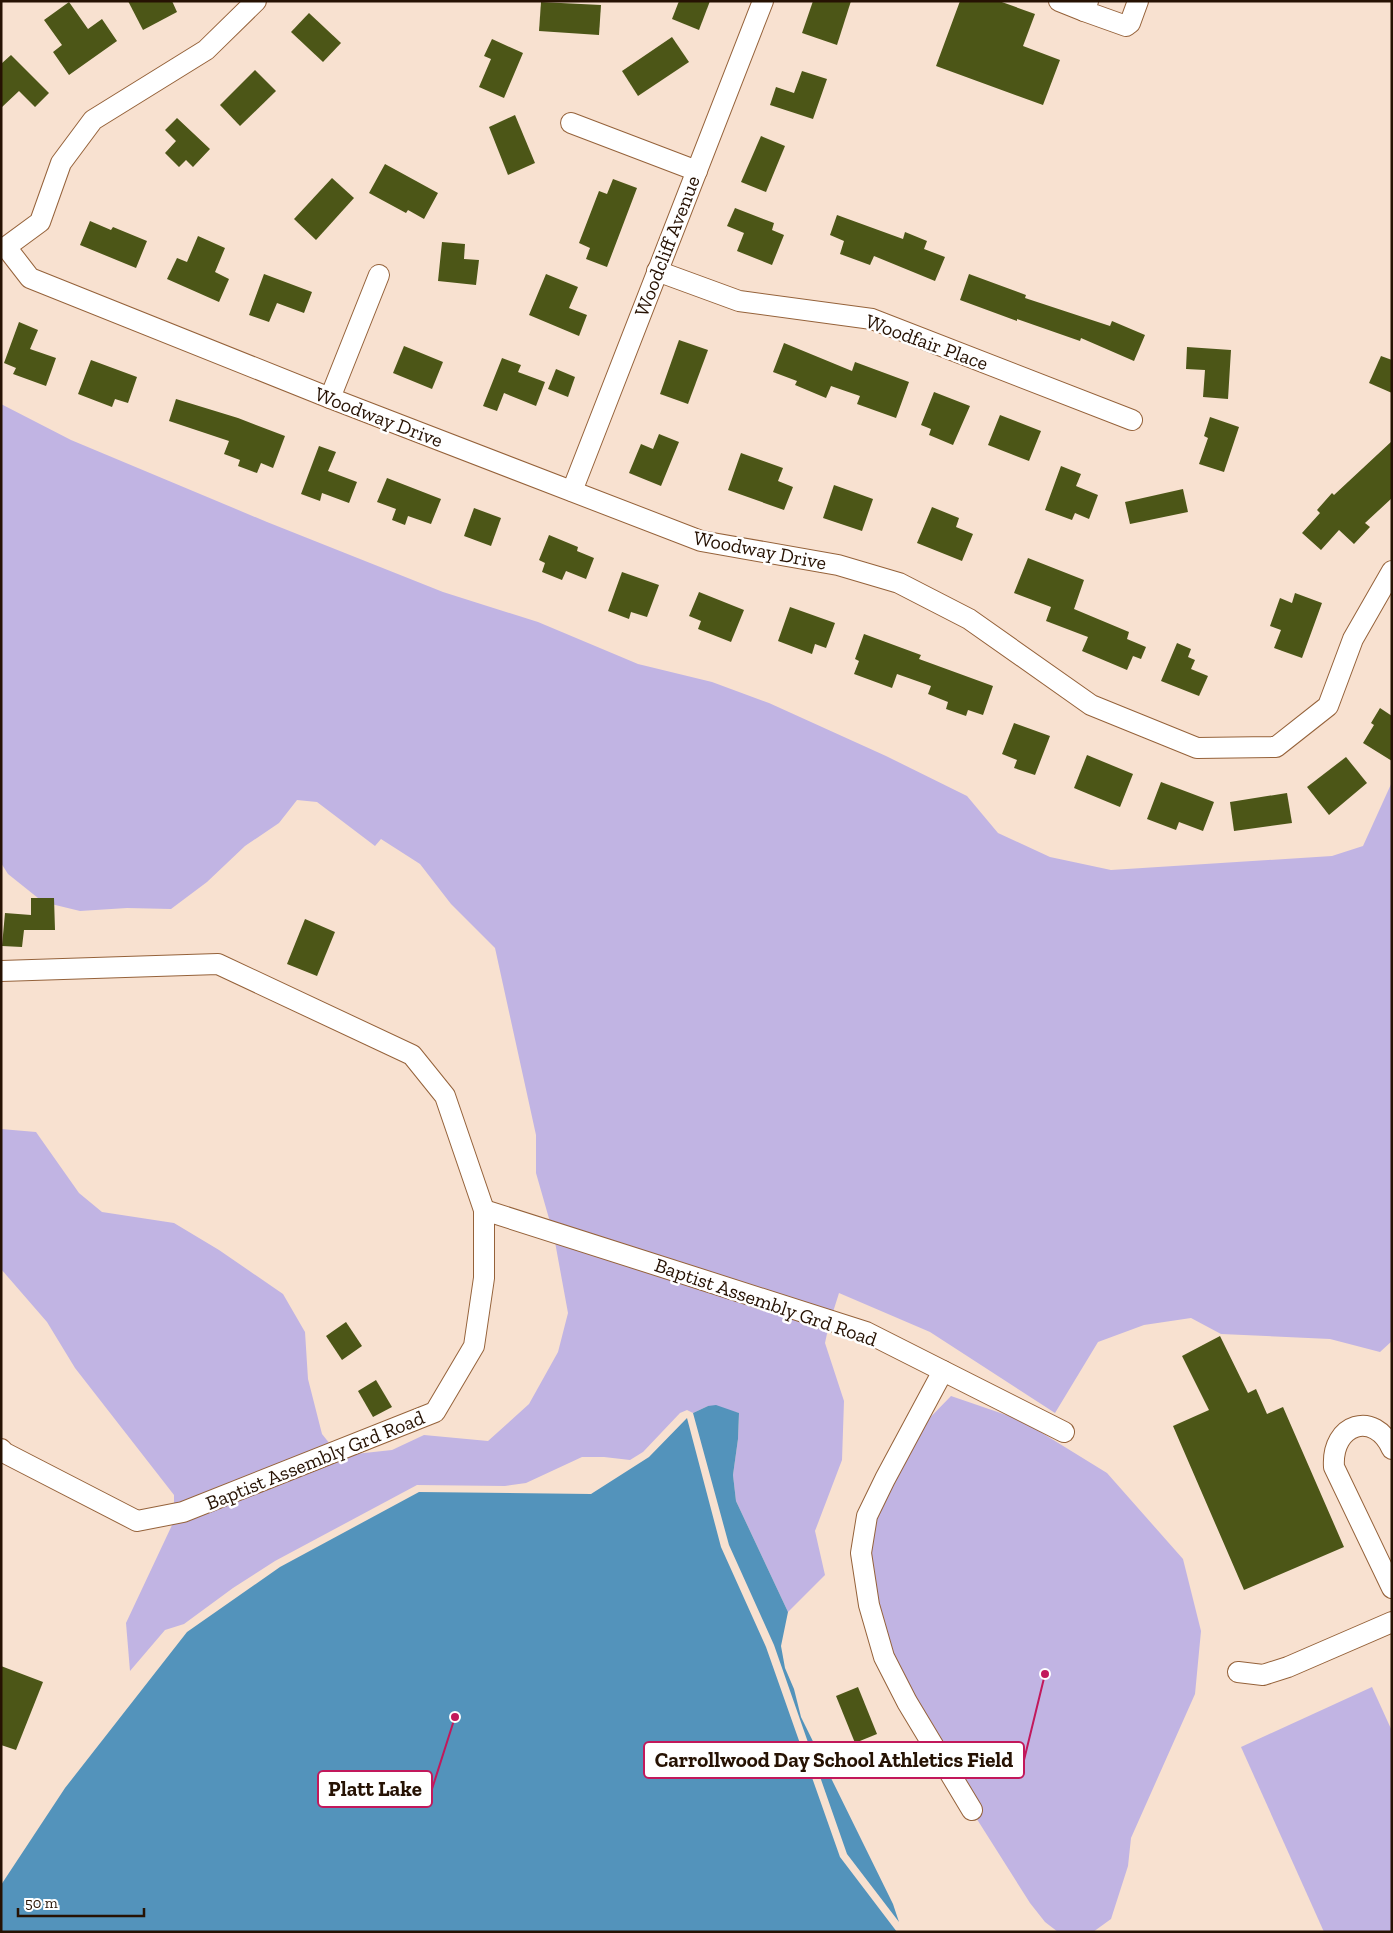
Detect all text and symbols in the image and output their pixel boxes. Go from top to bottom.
street label: Woodcliff Avenue [629,172,705,320]
street label: Woodfair Place [862,309,992,375]
street label: Woodway Drive [312,382,446,452]
street label: Woodway Drive [691,525,829,575]
street label: Baptist Assembly Grd Road [652,1253,880,1351]
street label: Baptist Assembly Grd Road [202,1405,428,1515]
callout: Carrollwood Day School Athletics Field [644,1742,1024,1778]
text: Carrollwood Day School Athletics Field [655,1747,1013,1772]
callout: Platt Lake [318,1771,432,1807]
text: Platt Lake [328,1776,422,1801]
scale bar [18,1886,144,1918]
text: 50 m [25,1894,58,1912]

